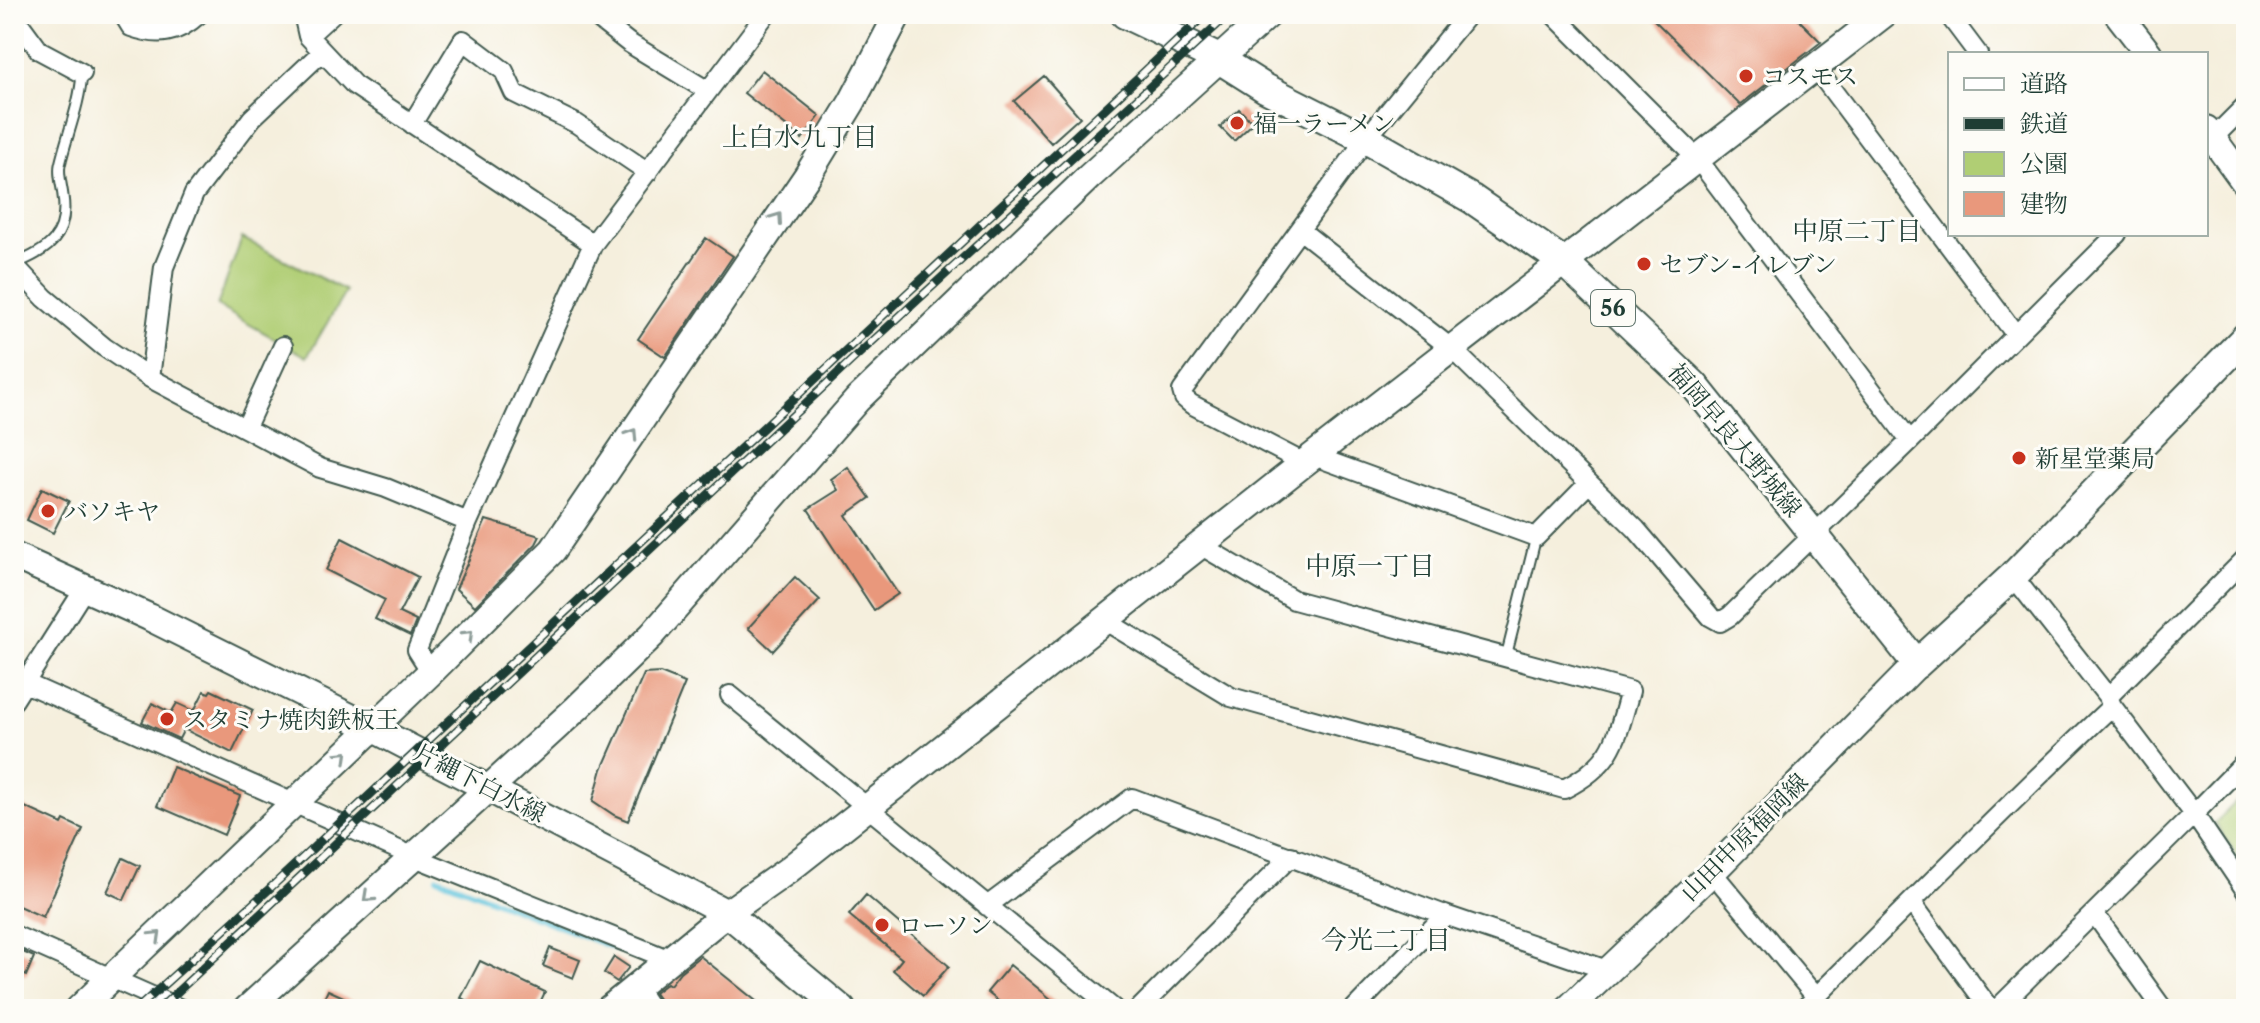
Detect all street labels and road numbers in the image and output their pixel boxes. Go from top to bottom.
road number: 56 [1591,290,1635,326]
street label: 福岡早良大野城線 [1662,357,1808,523]
street label: 片縄下白水線 [409,737,551,829]
street label: 山田中原福岡線 [1674,767,1814,907]

